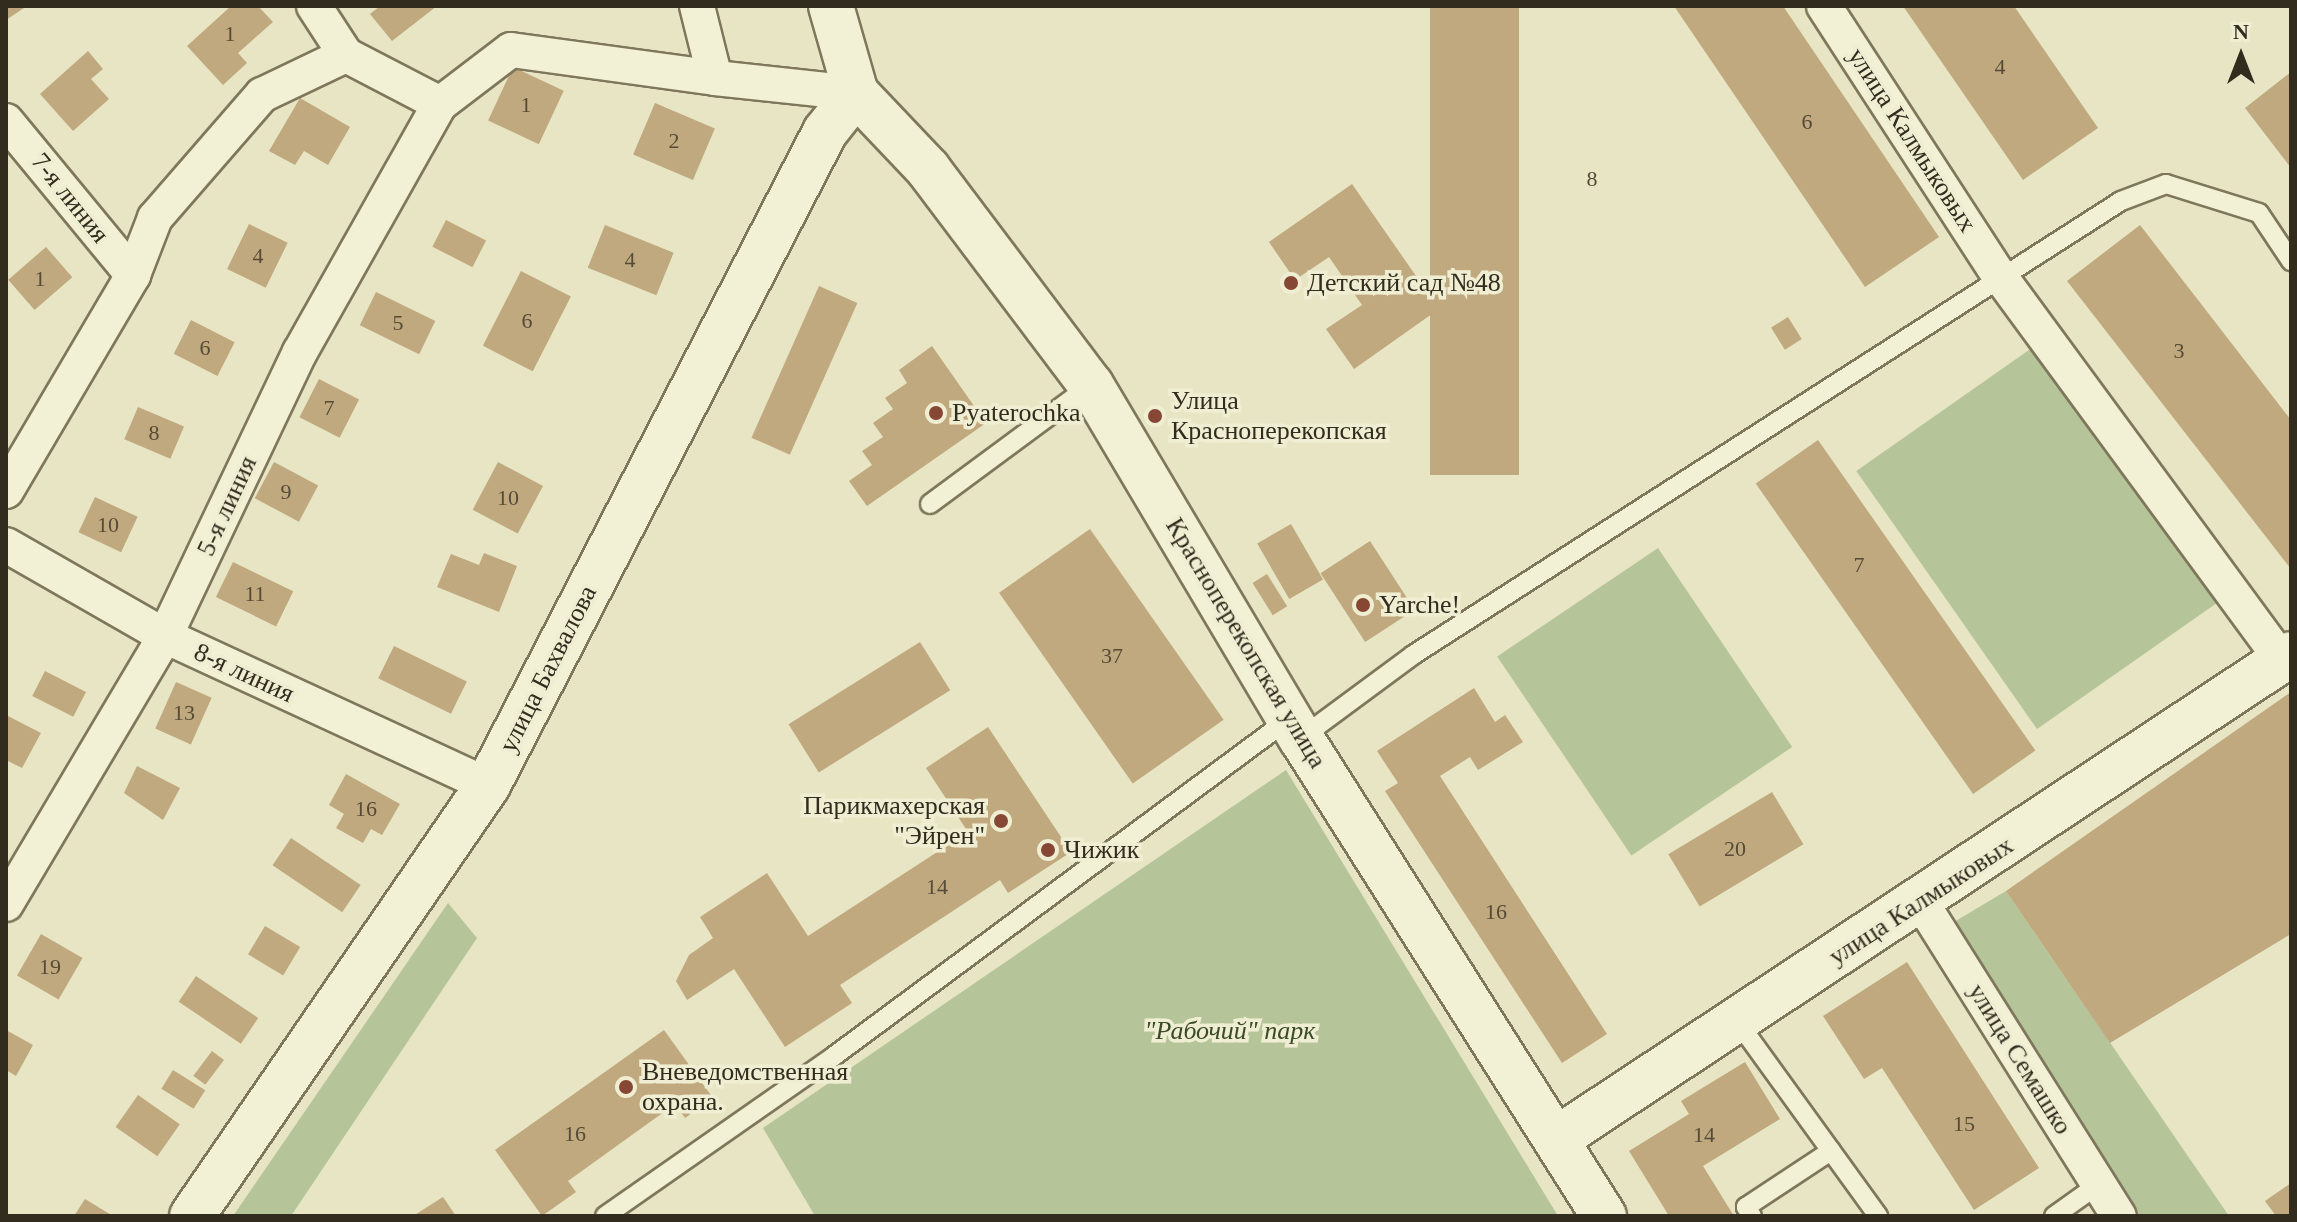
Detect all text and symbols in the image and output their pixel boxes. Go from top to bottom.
north arrow [2201,16,2281,96]
text: N [2233,19,2249,44]
house number: 1 [224,21,236,47]
street label: улица Калмыковых [1841,42,1983,238]
house number: 4 [1994,54,2006,80]
house number: 1 [520,92,532,118]
house number: 6 [1802,109,1812,135]
house number: 2 [668,128,680,154]
street label: 7-я линия [24,147,116,249]
house number: 8 [1586,166,1598,192]
house number: 4 [252,243,264,269]
house number: 4 [624,247,636,273]
house number: 1 [34,266,46,292]
place label: Детский сад №48 [1307,267,1501,299]
marker: Детский сад №48 [1282,274,1300,292]
house number: 6 [522,308,532,334]
house number: 5 [392,310,404,336]
house number: 6 [200,335,210,361]
house number: 3 [2174,338,2184,364]
place label: Улица Красноперекопская [1171,385,1387,446]
house number: 7 [324,395,334,421]
place label: Pyaterochka [952,397,1081,429]
marker: Pyaterochka [927,404,945,422]
marker: Улица Красноперекопская [1146,407,1164,425]
house number: 8 [148,420,160,446]
street label: 5-я линия [190,451,264,561]
house number: 9 [280,479,292,505]
house number: 10 [497,485,519,511]
house number: 10 [97,512,119,538]
street label: Красноперекопская улица [1159,512,1333,774]
house number: 7 [1854,552,1864,578]
street label: улица Бахвалова [492,580,604,758]
house number: 11 [244,581,266,607]
place label: Yarche! [1379,589,1460,621]
marker: Yarche! [1354,596,1372,614]
street label: 8-я линия [189,636,299,710]
house number: 37 [1101,643,1123,669]
house number: 13 [173,700,195,726]
place label: Парикмахерская "Эйрен" [803,790,985,852]
house number: 16 [355,796,377,822]
marker: Парикмахерская "Эйрен" [992,812,1010,830]
street label: улица Калмыковых [1823,830,2019,972]
place label: Чижик [1064,834,1139,866]
house number: 20 [1724,836,1746,862]
marker: Чижик [1039,841,1057,859]
house number: 14 [926,874,948,900]
house number: 16 [1485,899,1507,925]
house number: 19 [39,954,61,980]
street label: улица Семашко [1961,978,2079,1140]
park label: "Рабочий" парк [1145,1015,1315,1047]
place label: Вневедомственная охрана. [642,1056,848,1118]
marker: Вневедомственная охрана. [617,1078,635,1096]
house number: 15 [1953,1111,1975,1137]
house number: 16 [564,1121,586,1147]
house number: 14 [1693,1122,1715,1148]

